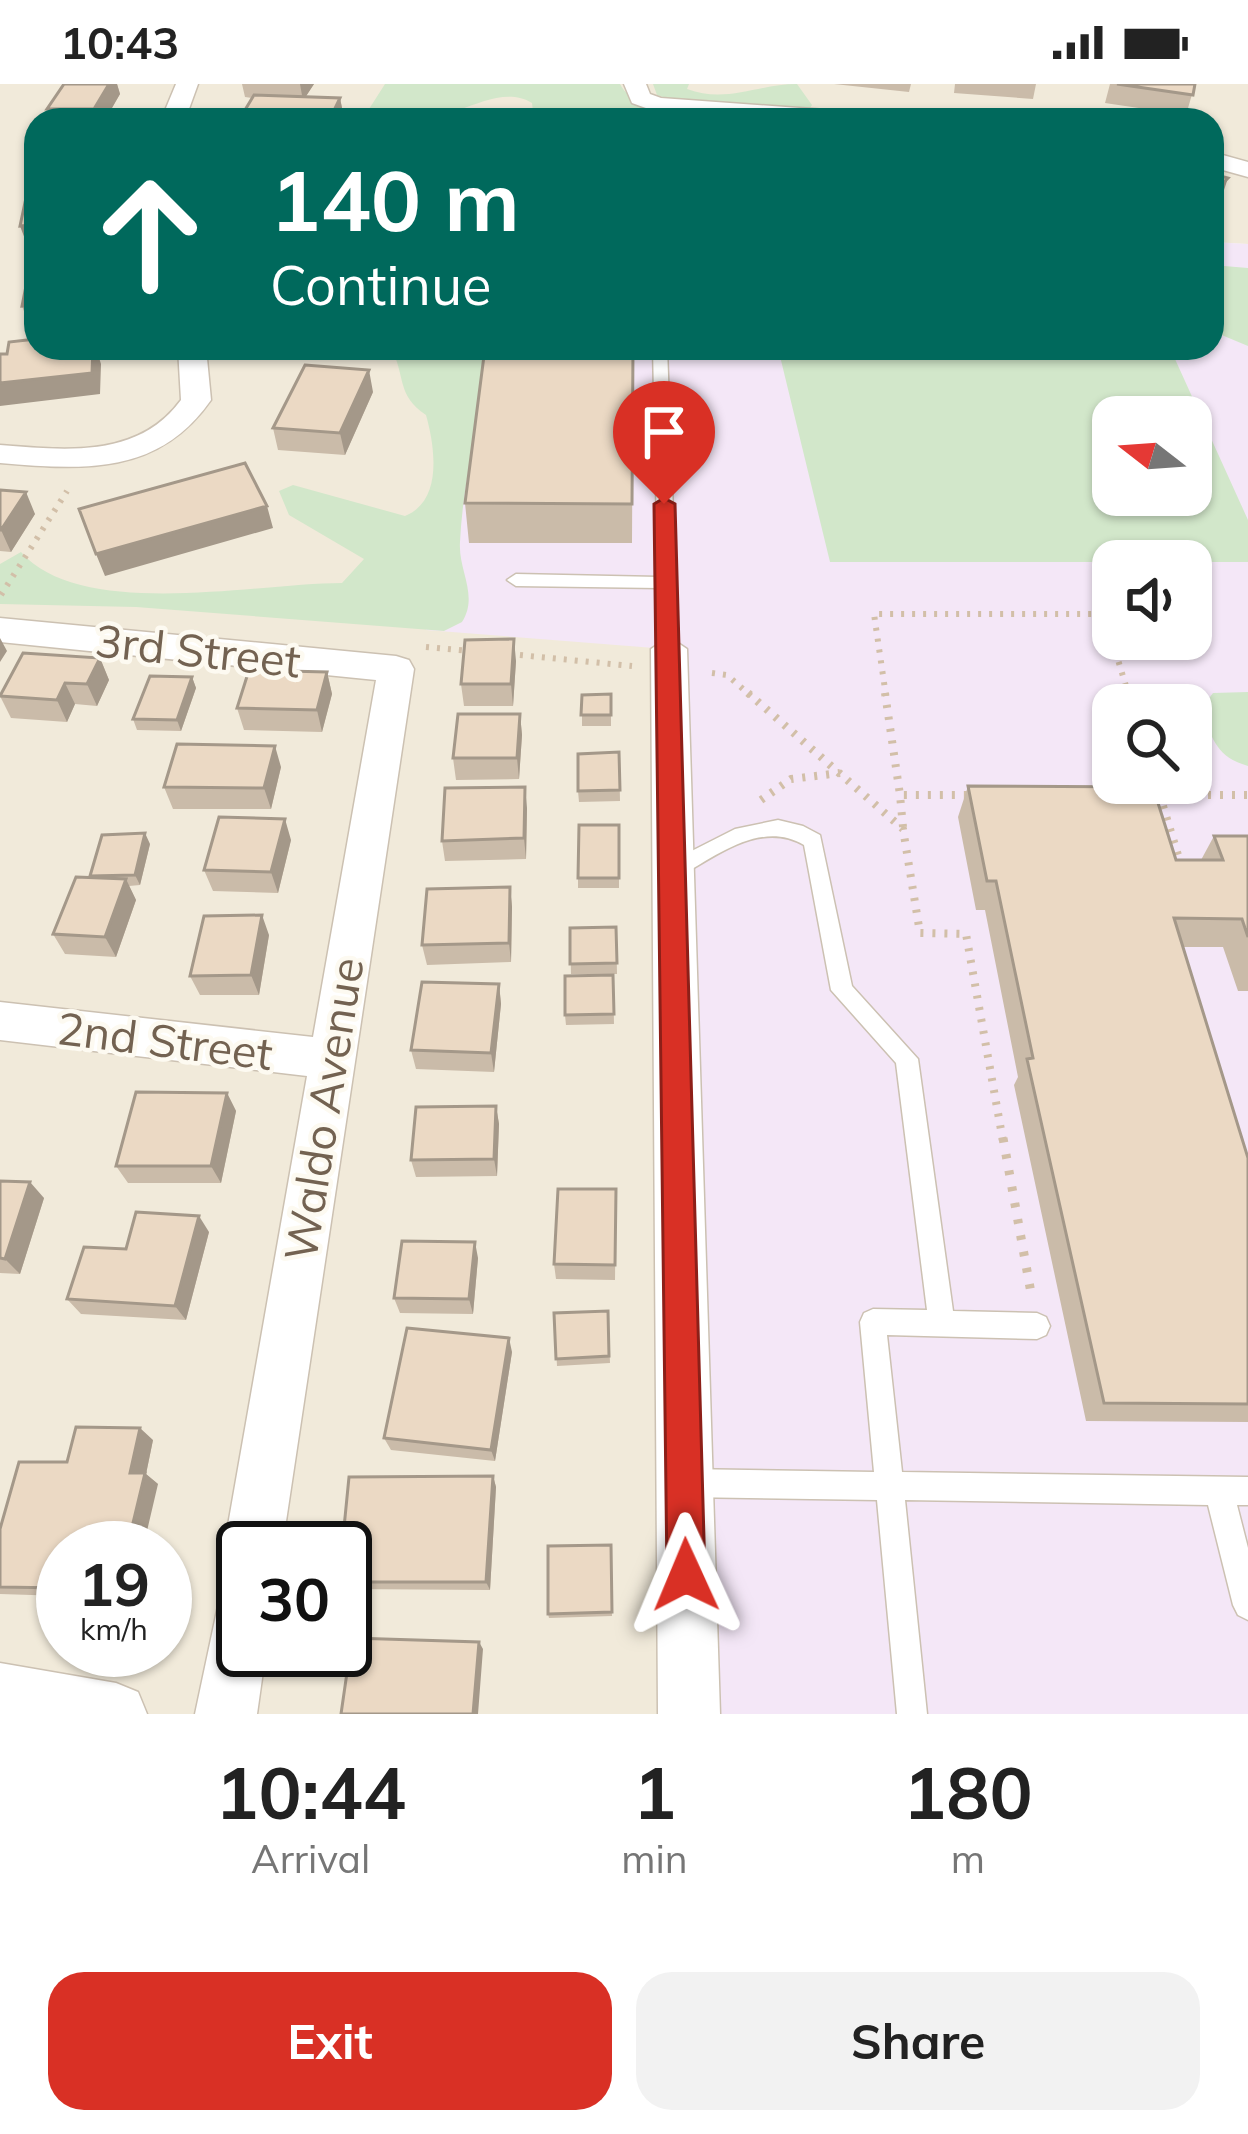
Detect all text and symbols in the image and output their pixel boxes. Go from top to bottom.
text: 10:43 [60,14,179,70]
text: 140 m [270,147,520,252]
icon: ahead [72,156,228,312]
text: Continue [270,251,491,319]
pin [613,381,715,504]
north arrow [1092,396,1212,516]
map controls [1092,396,1212,804]
icon: arrive [631,399,697,465]
button: sound [1092,540,1212,660]
street label: 3rd Street [93,611,303,689]
button: search [1092,684,1212,804]
street label: Waldo Avenue [271,953,375,1265]
street label: 2nd Street [54,999,276,1081]
position arrow [623,1512,749,1638]
speed limit sign: 30 [216,1521,372,1677]
text: 19 [78,1546,150,1621]
text: km/h [80,1610,148,1648]
text: 10:44 [215,1747,406,1837]
text: 1 [633,1747,676,1837]
text: 180 [903,1747,1033,1837]
text: Arrival [251,1834,370,1883]
text: min [621,1834,688,1883]
text: m [951,1834,985,1883]
button: Exit [48,1972,612,2110]
button: Share [636,1972,1200,2110]

